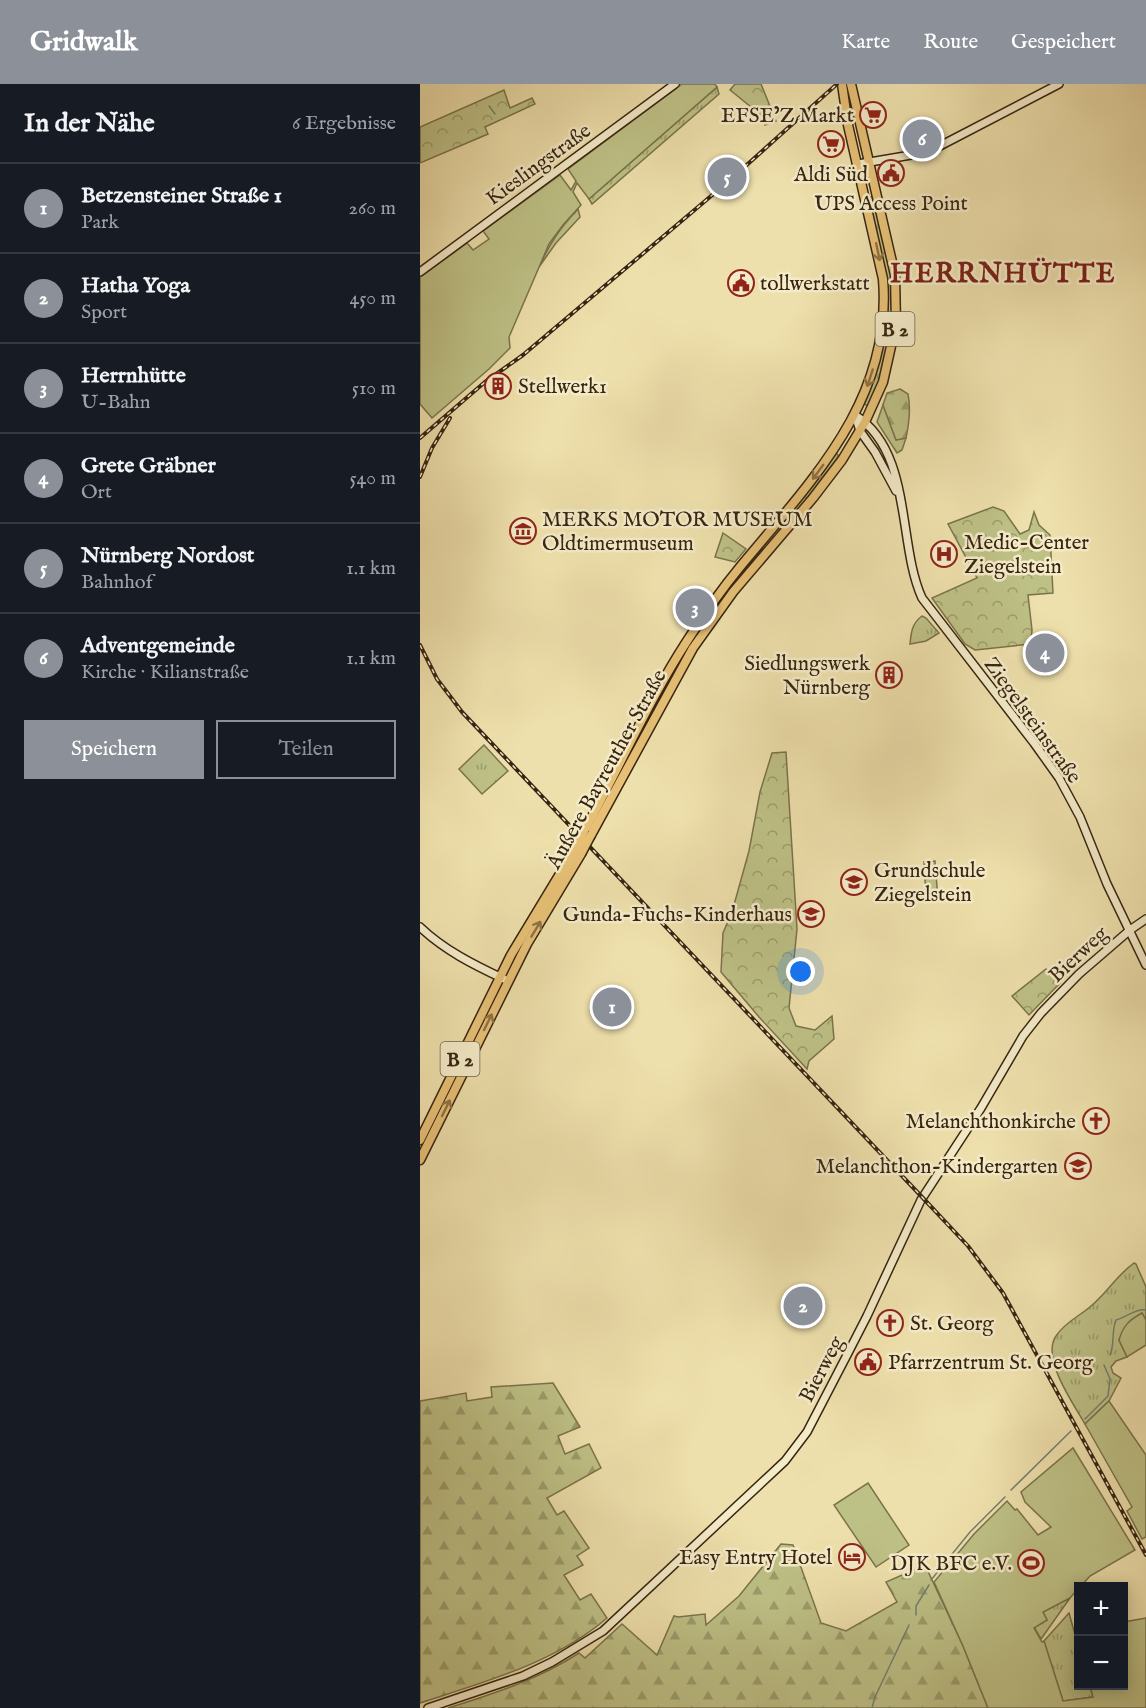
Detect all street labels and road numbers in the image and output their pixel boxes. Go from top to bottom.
street label: Kieslingstraße [481,118,597,212]
road number: B 2 [876,312,914,346]
street label: Ziegelsteinstraße [977,652,1087,790]
street label: Äußere Bayreuther Straße [540,664,674,875]
street label: Bierweg [1044,920,1115,989]
road number: B 2 [440,1042,480,1076]
street label: Bierweg [794,1331,851,1408]

